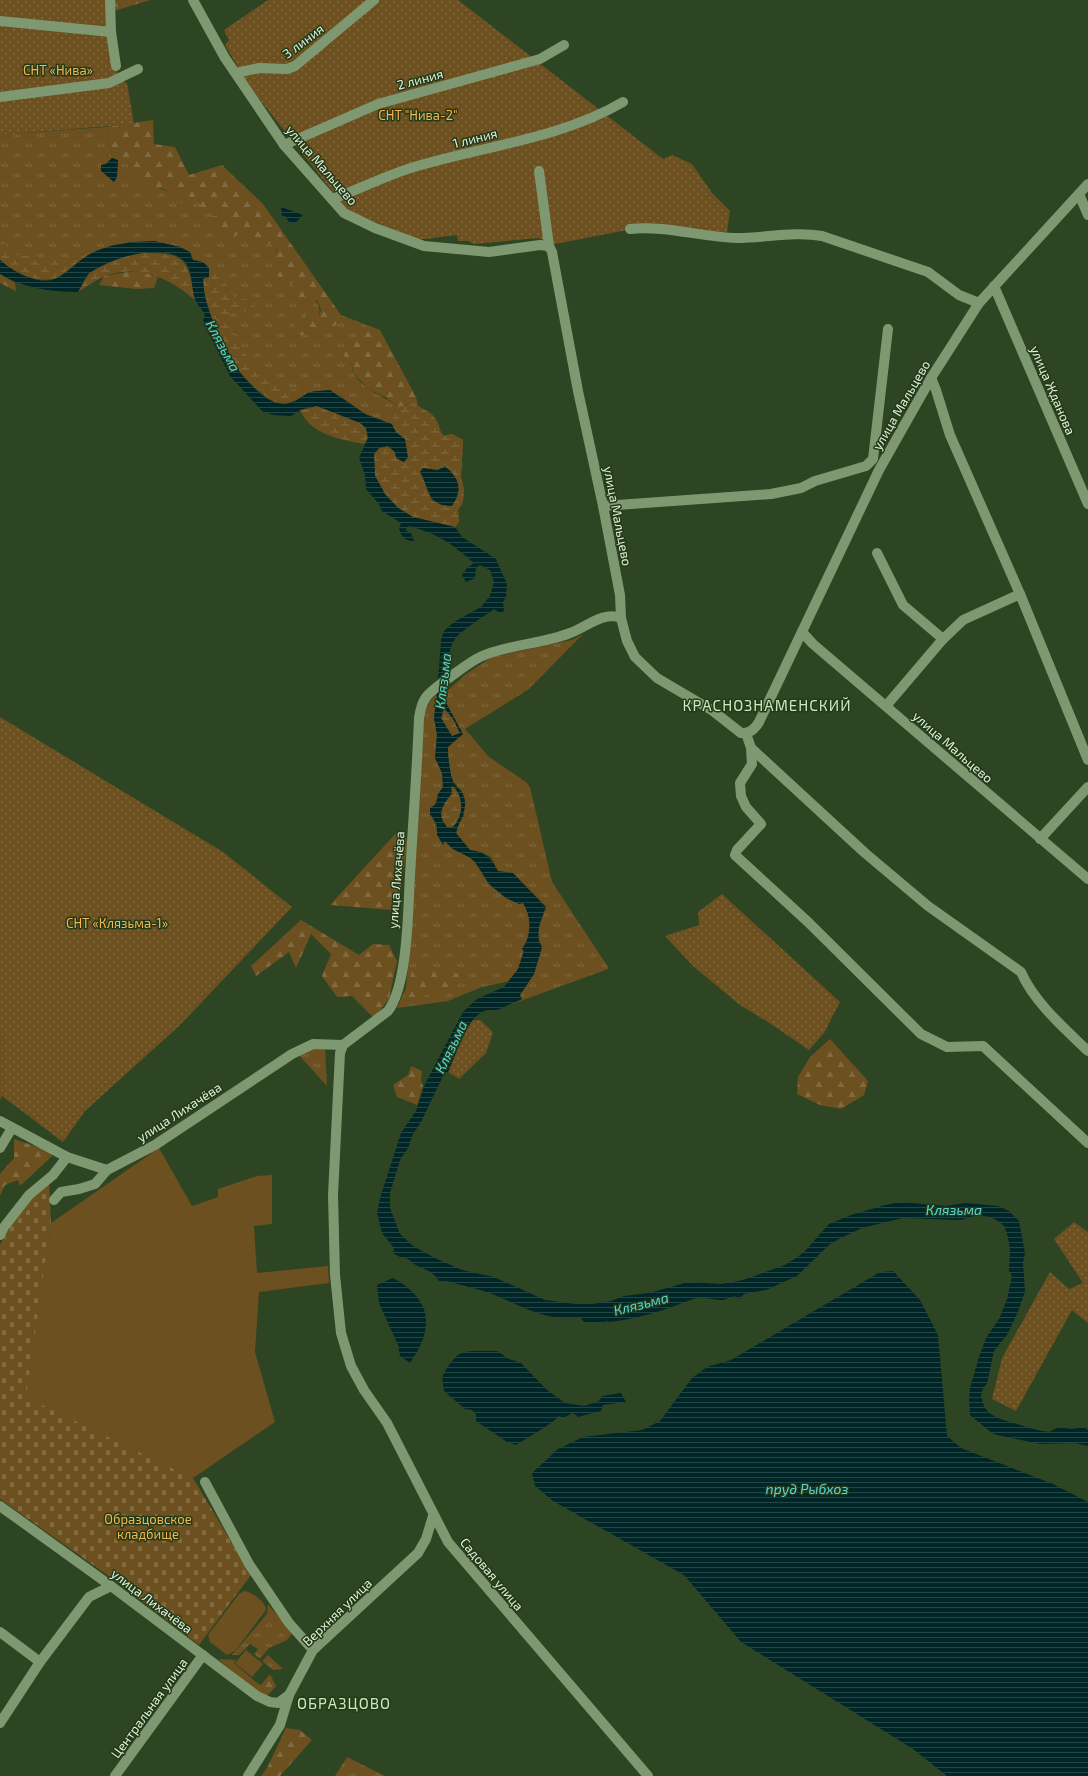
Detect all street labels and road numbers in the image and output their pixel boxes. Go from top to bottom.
street label: 3 линия [279,20,327,62]
street label: 2 линия [395,65,445,93]
street label: улица Мальцево [283,122,361,208]
street label: 1 линия [451,125,499,151]
street label: улица Жданова [1027,343,1079,437]
street label: улица Мальцево [869,357,933,453]
street label: улица Мальцево [601,465,635,567]
street label: улица Мальцево [910,708,996,786]
street label: улица Лихачёва [385,831,407,929]
street label: улица Лихачёва [134,1079,224,1145]
street label: Садовая улица [457,1534,527,1614]
street label: улица Лихачёва [108,1565,196,1637]
street label: Верхняя улица [299,1575,375,1649]
street label: Центральная улица [107,1655,191,1761]

